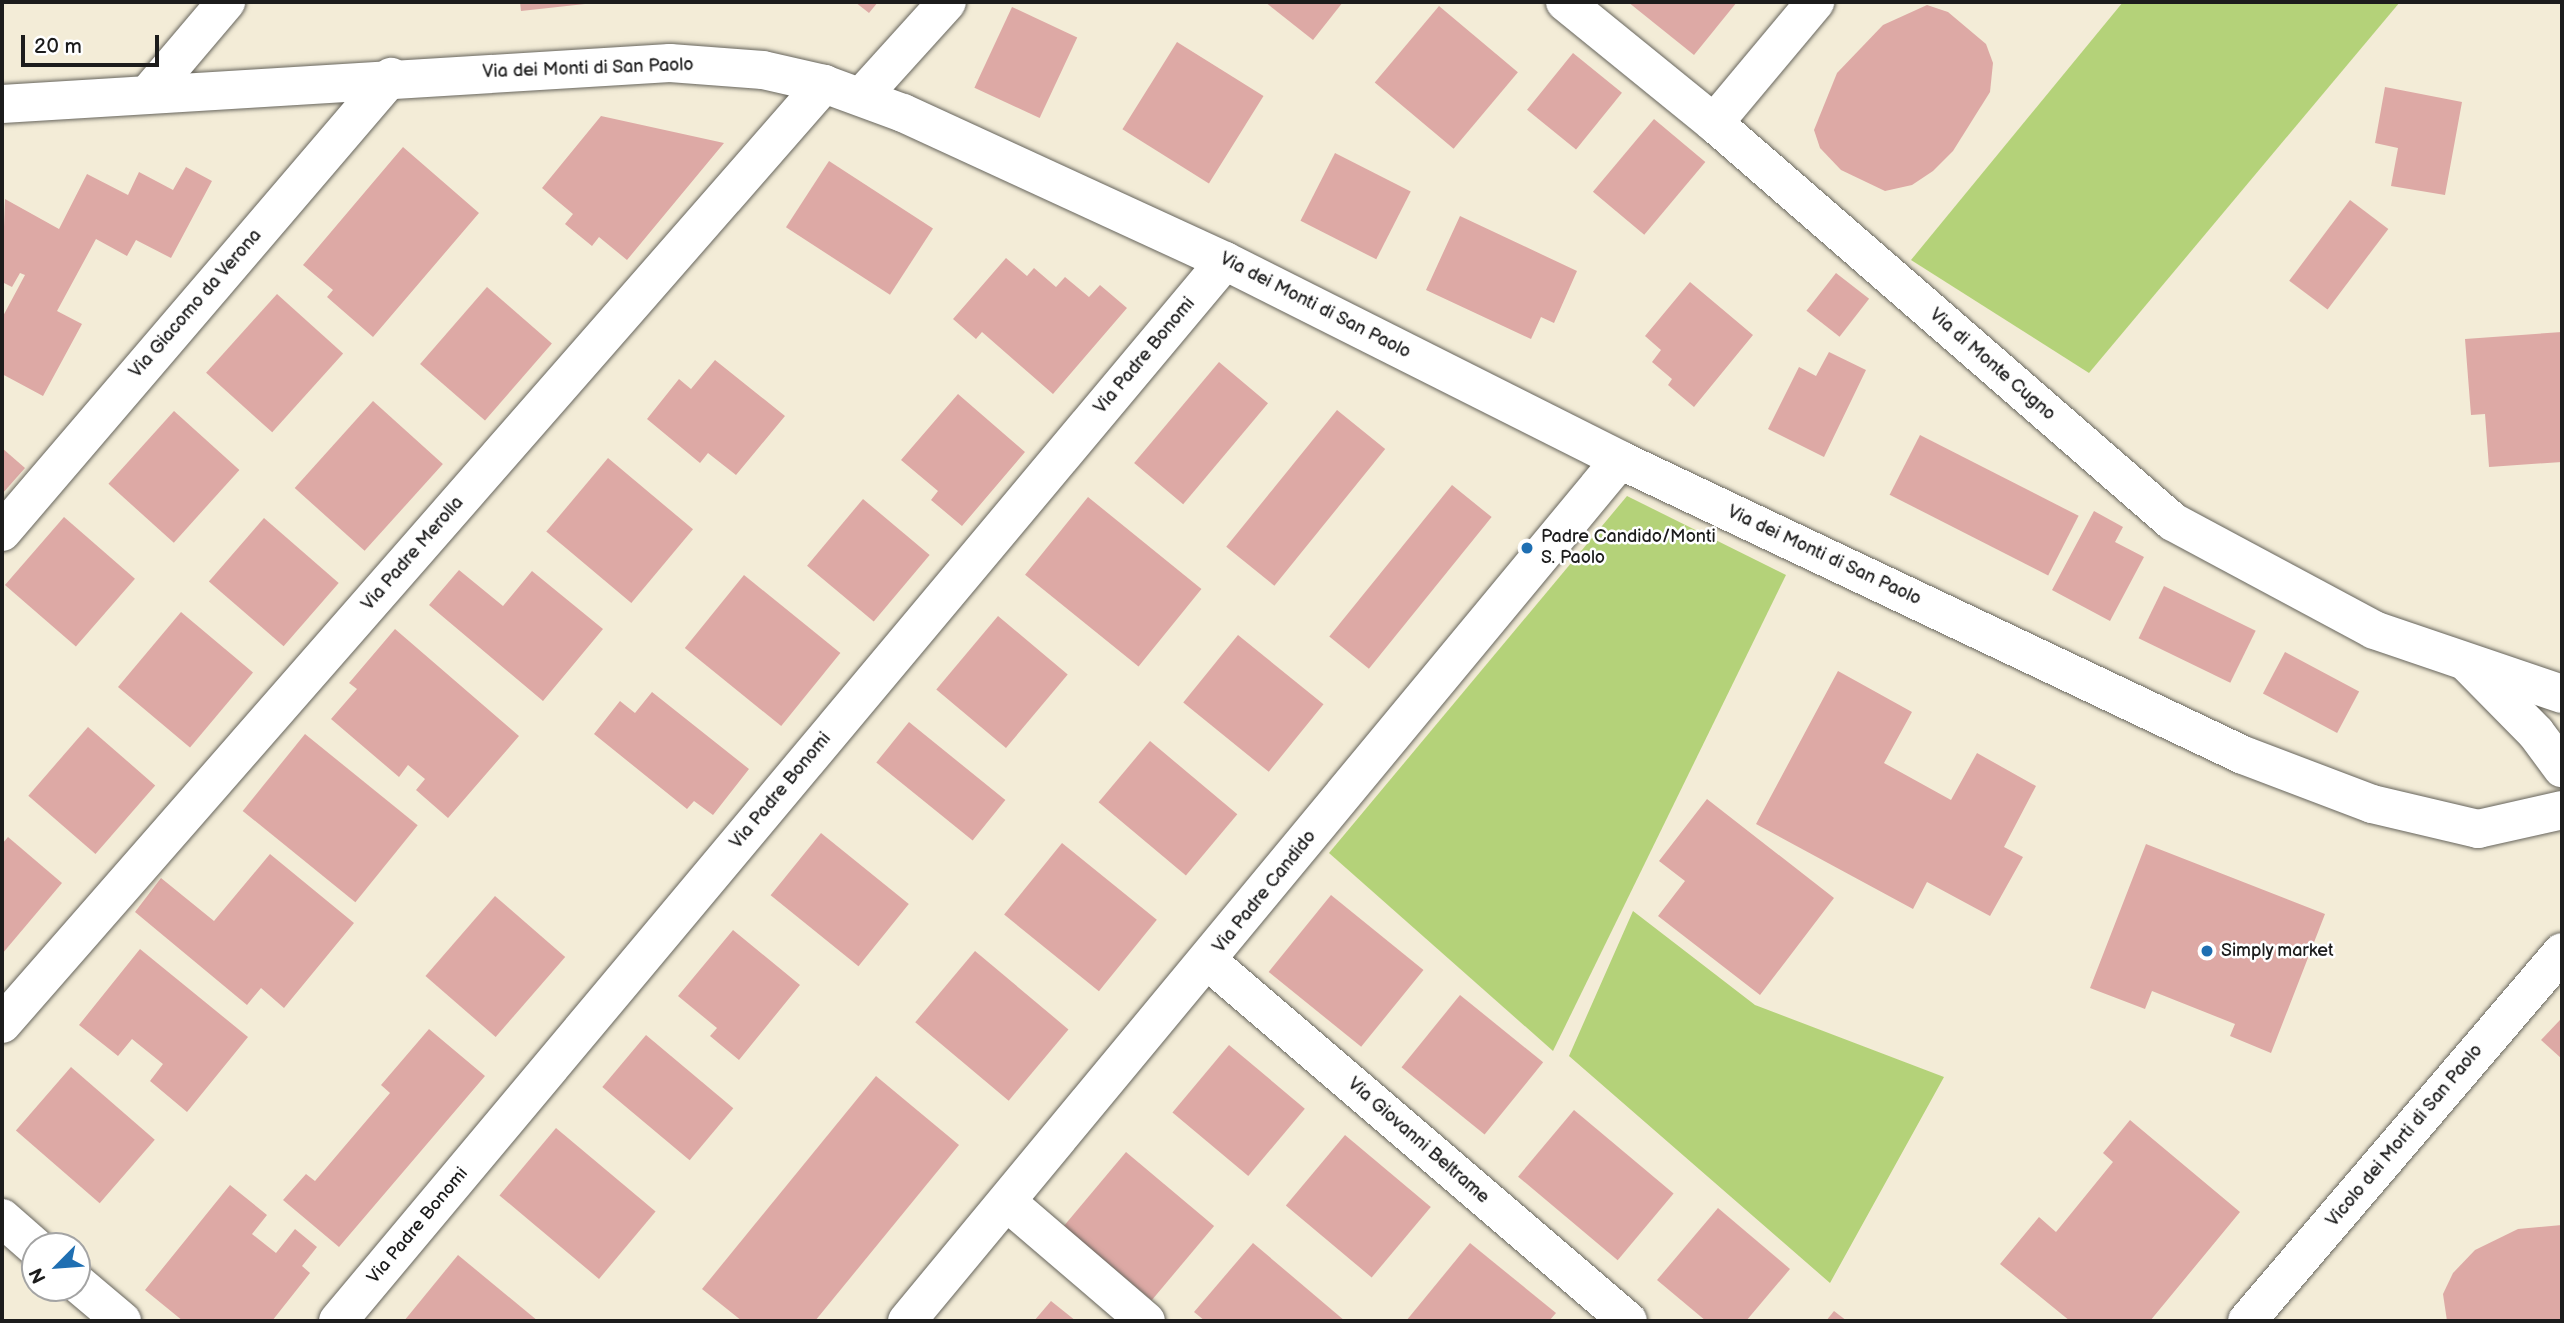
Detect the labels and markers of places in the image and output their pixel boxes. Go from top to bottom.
place label: Padre Candido/Monti S. Paolo [1541,527,1716,570]
marker: Padre Candido/Monti S. Paolo [1519,540,1535,556]
place label: Simply market [2221,940,2335,962]
marker: Simply market [2199,943,2215,959]

